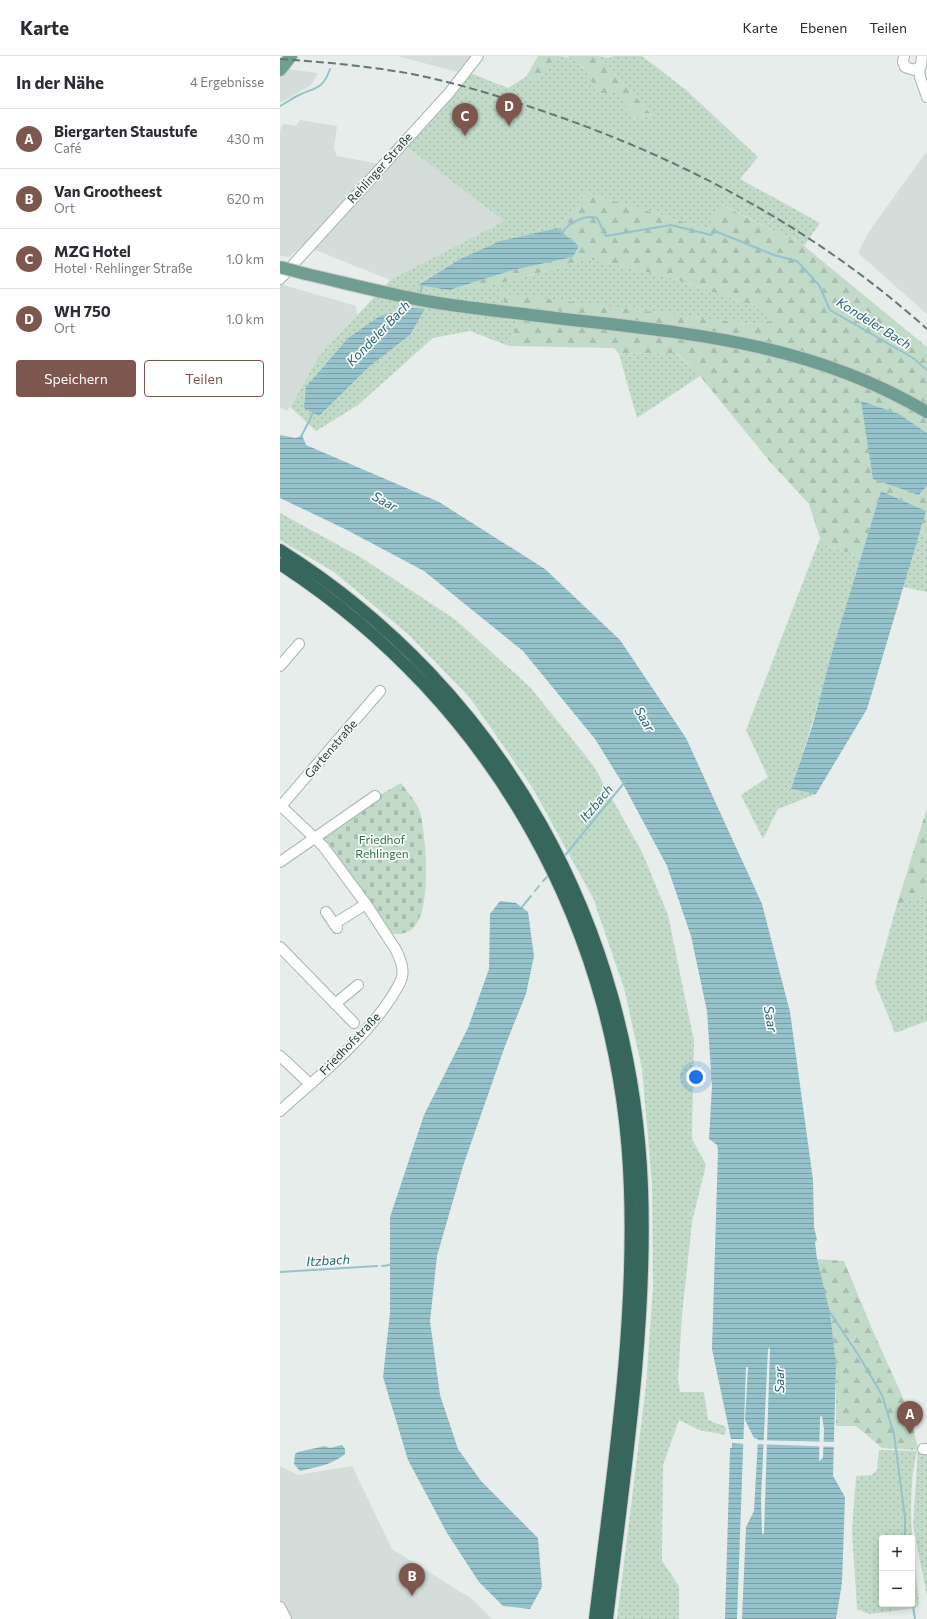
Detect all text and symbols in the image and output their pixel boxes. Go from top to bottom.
text: Karte [20,16,69,39]
text: Karte [742,19,778,36]
text: Ebenen [800,19,847,36]
text: Teilen [869,19,907,36]
text: In der Nähe [16,72,104,93]
text: 4 Ergebnisse [190,74,264,90]
pin: D [496,93,522,126]
pin: C [452,103,478,136]
text: Biergarten Staustufe [54,122,197,140]
street label: Rehlinger Straße [344,129,415,205]
text: A [24,131,34,147]
text: 430 m [226,131,264,147]
text: Café [54,140,81,156]
text: Van Grootheest [54,182,162,200]
text: B [25,191,33,207]
text: 620 m [227,191,264,207]
text: Ort [54,200,75,216]
text: MZG Hotel [54,242,131,260]
text: C [25,251,33,267]
text: 1.0 km [226,251,264,267]
text: Hotel · Rehlinger Straße [54,260,192,276]
water label: Kondeler Bach [834,294,914,352]
water label: Kondeler Bach [343,297,413,369]
text: WH 750 [54,302,111,320]
text: D [24,311,34,327]
text: 1.0 km [226,311,264,327]
text: Ort [54,320,75,336]
button: Speichern [16,360,136,397]
button: Teilen [144,360,264,397]
water label: Saar [370,488,401,515]
water label: Saar [631,704,659,735]
street label: Gartenstraße [301,716,359,780]
water label: Itzbach [576,781,616,825]
park label: Friedhof Rehlingen [355,832,409,860]
water label: Saar [761,1005,781,1034]
street label: Friedhofstraße [316,1009,383,1077]
your location [686,1067,706,1087]
water label: Itzbach [306,1251,350,1269]
water label: Saar [771,1366,787,1393]
pin: A [897,1401,923,1434]
map controls [879,1535,915,1607]
button: + [879,1535,915,1571]
pin: B [399,1563,425,1596]
button: − [879,1571,915,1607]

